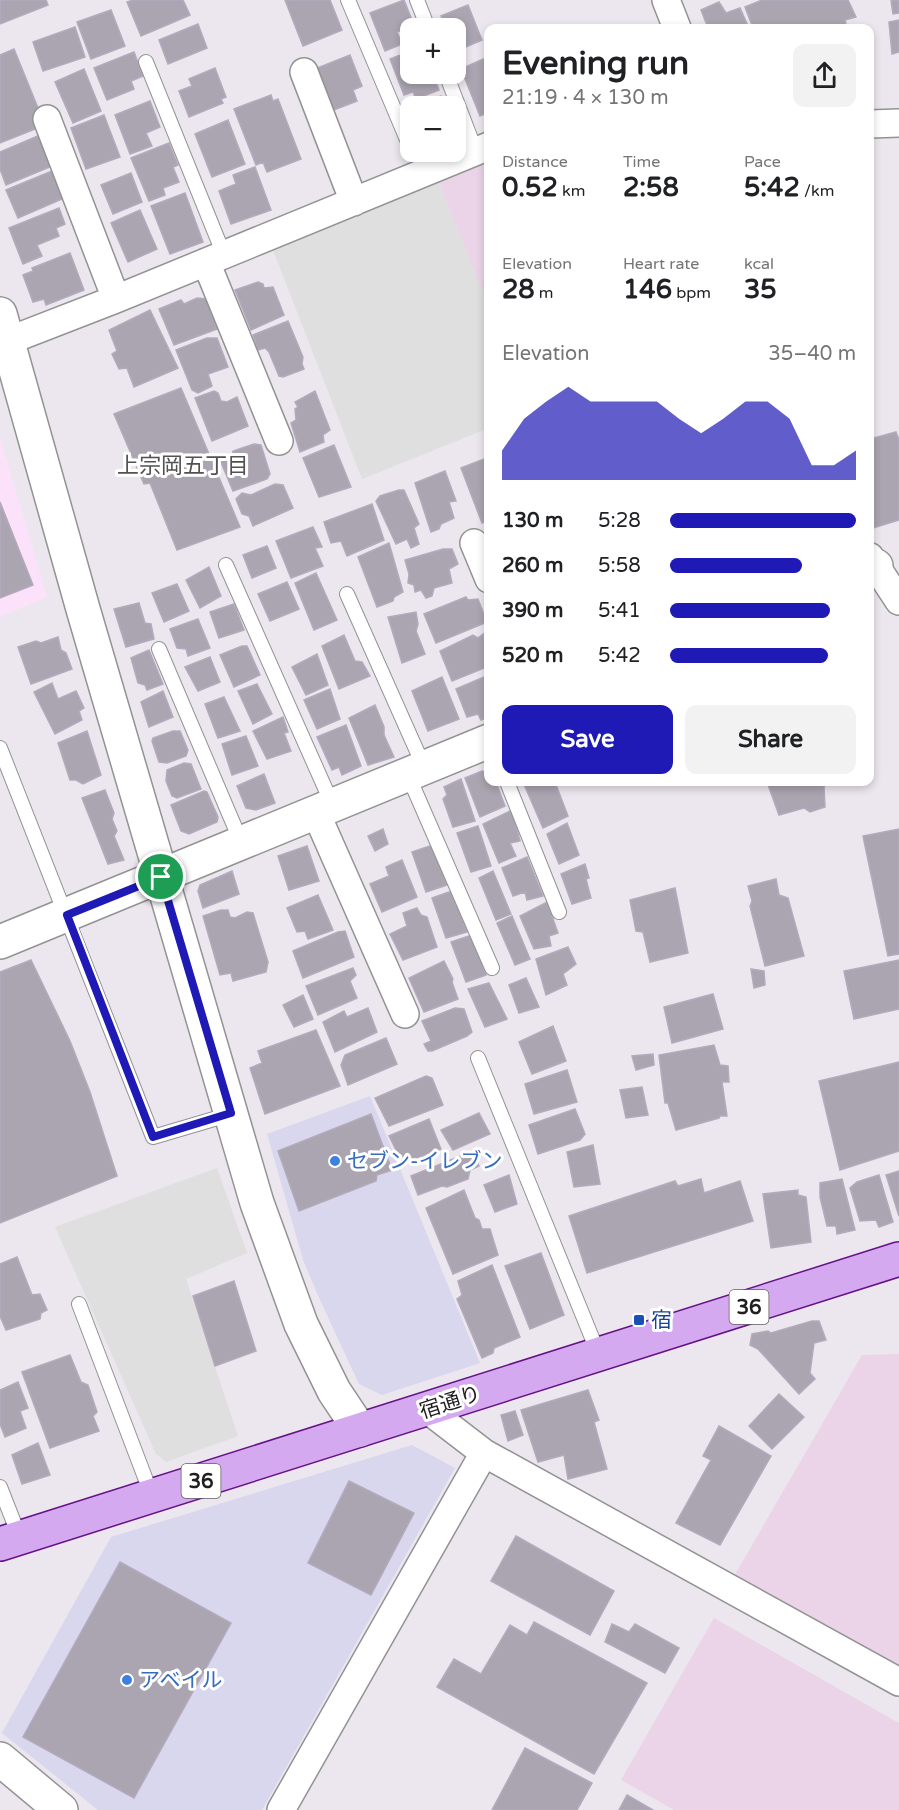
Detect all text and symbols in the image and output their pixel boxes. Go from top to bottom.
map controls [400,18,466,162]
button: + [400,18,466,84]
text: Evening run [502,44,689,83]
button: share [793,44,856,107]
text: 21:19 · 4 × 130 m [502,86,669,110]
button: − [400,96,466,162]
text: Distance [502,152,568,172]
text: Time [623,152,660,172]
text: Pace [744,152,781,172]
text: 0.52 [502,172,558,203]
text: 2:58 [623,172,679,203]
text: 5:42 [744,172,800,203]
text: km [558,181,585,201]
text: /km [800,181,834,201]
text: Elevation [502,254,572,274]
text: Heart rate [623,254,699,274]
text: kcal [744,254,774,274]
text: 28 [502,274,535,305]
text: 146 [623,274,672,305]
text: 35 [744,274,777,305]
text: m [535,283,554,303]
text: bpm [672,283,711,303]
text: Elevation [502,342,589,366]
text: 35–40 m [768,342,856,366]
district label: 上宗岡五丁目 [117,453,249,479]
text: 130 m [502,509,563,533]
text: 5:28 [598,509,641,533]
text: 260 m [502,554,563,578]
text: 5:58 [598,554,641,578]
text: 390 m [502,599,563,623]
text: 5:41 [598,599,641,623]
text: 520 m [502,644,563,668]
text: 5:42 [598,644,641,668]
button: Save [502,705,673,774]
button: Share [685,705,856,774]
pin [135,851,186,902]
icon: arrive [144,860,177,893]
place label: セブン-イレブン [347,1149,503,1174]
marker: セブン-イレブン [328,1154,342,1168]
road number: 36 [730,1290,768,1324]
place label: 宿 [651,1308,672,1333]
marker: 宿 [632,1313,646,1327]
street label: 宿通り [416,1381,484,1424]
road number: 36 [182,1464,220,1498]
place label: アベイル [139,1668,223,1693]
marker: アベイル [120,1673,134,1687]

